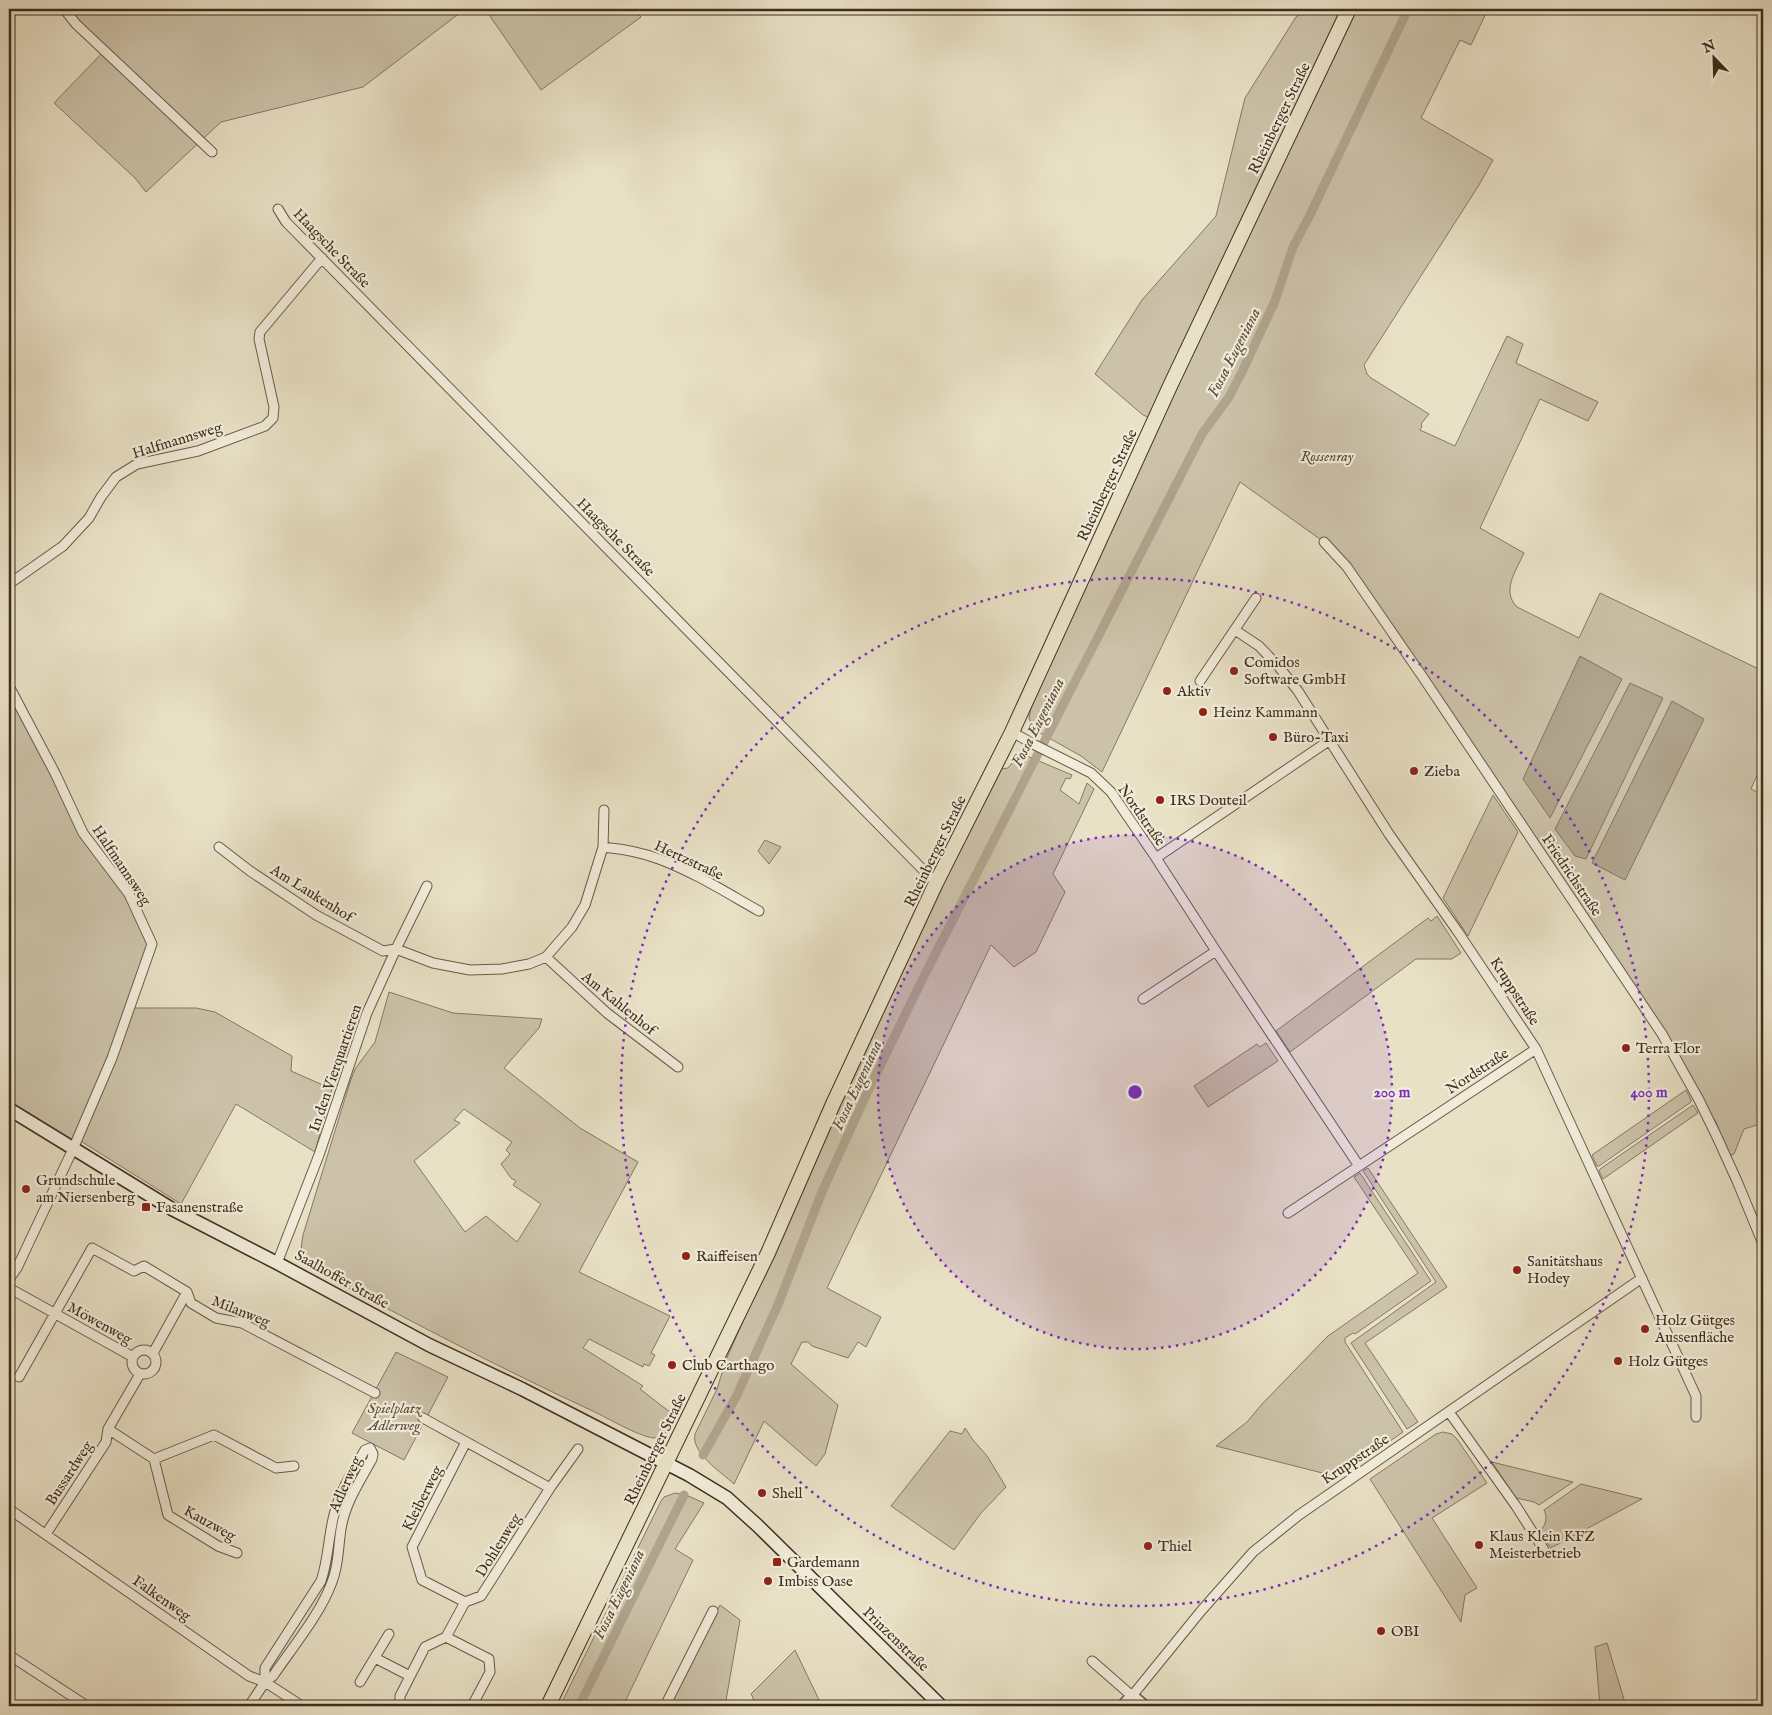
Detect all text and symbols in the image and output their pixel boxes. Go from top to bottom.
north arrow [1690,32,1740,82]
text: N [1699,36,1718,58]
street label: Rheinberger Straße [1244,59,1315,177]
street label: Haagsche Straße [289,205,374,292]
water label: Fossa Eugeniana [1204,305,1266,401]
street label: Halfmannsweg [130,418,225,463]
street label: Rheinberger Straße [1073,426,1142,544]
park label: Rossenray [1301,447,1354,466]
street label: Haagsche Straße [572,494,659,581]
place label: Comidos Software GmbH [1244,653,1347,689]
marker: Comidos Software GmbH [1228,665,1240,677]
water label: Fossa Eugeniana [1008,675,1070,771]
place label: Aktiv [1176,682,1211,701]
marker: Aktiv [1161,685,1173,697]
place label: Heinz Kammann [1213,703,1318,722]
marker: Heinz Kammann [1197,706,1209,718]
place label: Büro-Taxi [1283,728,1349,747]
marker: Büro-Taxi [1267,731,1279,743]
place label: Zieba [1424,762,1460,781]
marker: Zieba [1408,765,1420,777]
street label: Nordstraße [1113,781,1170,850]
place label: IRS Douteil [1170,791,1248,810]
street label: Rheinberger Straße [900,792,971,910]
marker: IRS Douteil [1154,794,1166,806]
street label: Halfmannsweg [88,821,156,910]
street label: Friedrichstraße [1537,831,1606,920]
street label: Hertzstraße [651,836,727,885]
street label: Am Laukenhof [266,860,359,928]
street label: Kruppstraße [1486,954,1544,1029]
street label: Am Kahlenhof [577,967,662,1041]
street label: In den Vierquartieren [305,1002,366,1134]
water label: Fossa Eugeniana [828,1038,887,1134]
place label: Terra Flor [1636,1039,1701,1058]
marker: Terra Flor [1620,1042,1632,1054]
street label: Nordstraße [1442,1044,1512,1099]
centre of rings [1126,1083,1144,1101]
text: 200 m [1374,1083,1411,1102]
text: 400 m [1631,1083,1668,1102]
place label: Grundschule am Niersenberg [36,1171,136,1207]
marker: Grundschule am Niersenberg [20,1183,32,1195]
place label: Fasanenstraße [156,1198,244,1217]
marker: Fasanenstraße [140,1201,152,1213]
street label: Saalhoffer Straße [291,1246,392,1313]
place label: Raiffeisen [696,1247,758,1266]
marker: Raiffeisen [680,1250,692,1262]
place label: Sanitätshaus Hodey [1527,1252,1603,1288]
marker: Sanitätshaus Hodey [1511,1264,1523,1276]
street label: Milanweg [209,1291,274,1332]
street label: Möwenweg [64,1298,136,1349]
place label: Holz Gütges Aussenfläche [1654,1311,1735,1347]
marker: Holz Gütges Aussenfläche [1639,1323,1651,1335]
place label: Holz Gütges [1628,1352,1708,1371]
marker: Holz Gütges [1612,1355,1624,1367]
place label: Club Carthago [682,1356,774,1375]
marker: Club Carthago [666,1359,678,1371]
street label: Rheinberger Straße [620,1390,691,1508]
park label: Spielplatz Adlerweg [366,1399,422,1436]
street label: Kruppstraße [1318,1430,1393,1489]
street label: Bussardweg [42,1437,98,1509]
street label: Adlerweg [324,1452,367,1516]
street label: Kleiberweg [398,1462,447,1534]
place label: Shell [772,1484,804,1503]
marker: Shell [756,1487,768,1499]
street label: Kauzweg [180,1501,240,1546]
street label: Dohlenweg [471,1509,526,1581]
place label: Klaus Klein KFZ Meisterbetrieb [1489,1527,1595,1563]
place label: Thiel [1158,1537,1193,1556]
marker: Klaus Klein KFZ Meisterbetrieb [1473,1539,1485,1551]
marker: Thiel [1142,1540,1154,1552]
water label: Fossa Eugeniana [589,1547,650,1643]
place label: Gardemann [787,1553,860,1572]
marker: Gardemann [771,1556,783,1568]
street label: Falkenweg [129,1571,195,1626]
place label: Imbiss Oase [778,1572,853,1591]
marker: Imbiss Oase [762,1575,774,1587]
street label: Prinzenstraße [858,1603,933,1676]
place label: OBI [1391,1622,1420,1641]
marker: OBI [1375,1625,1387,1637]

